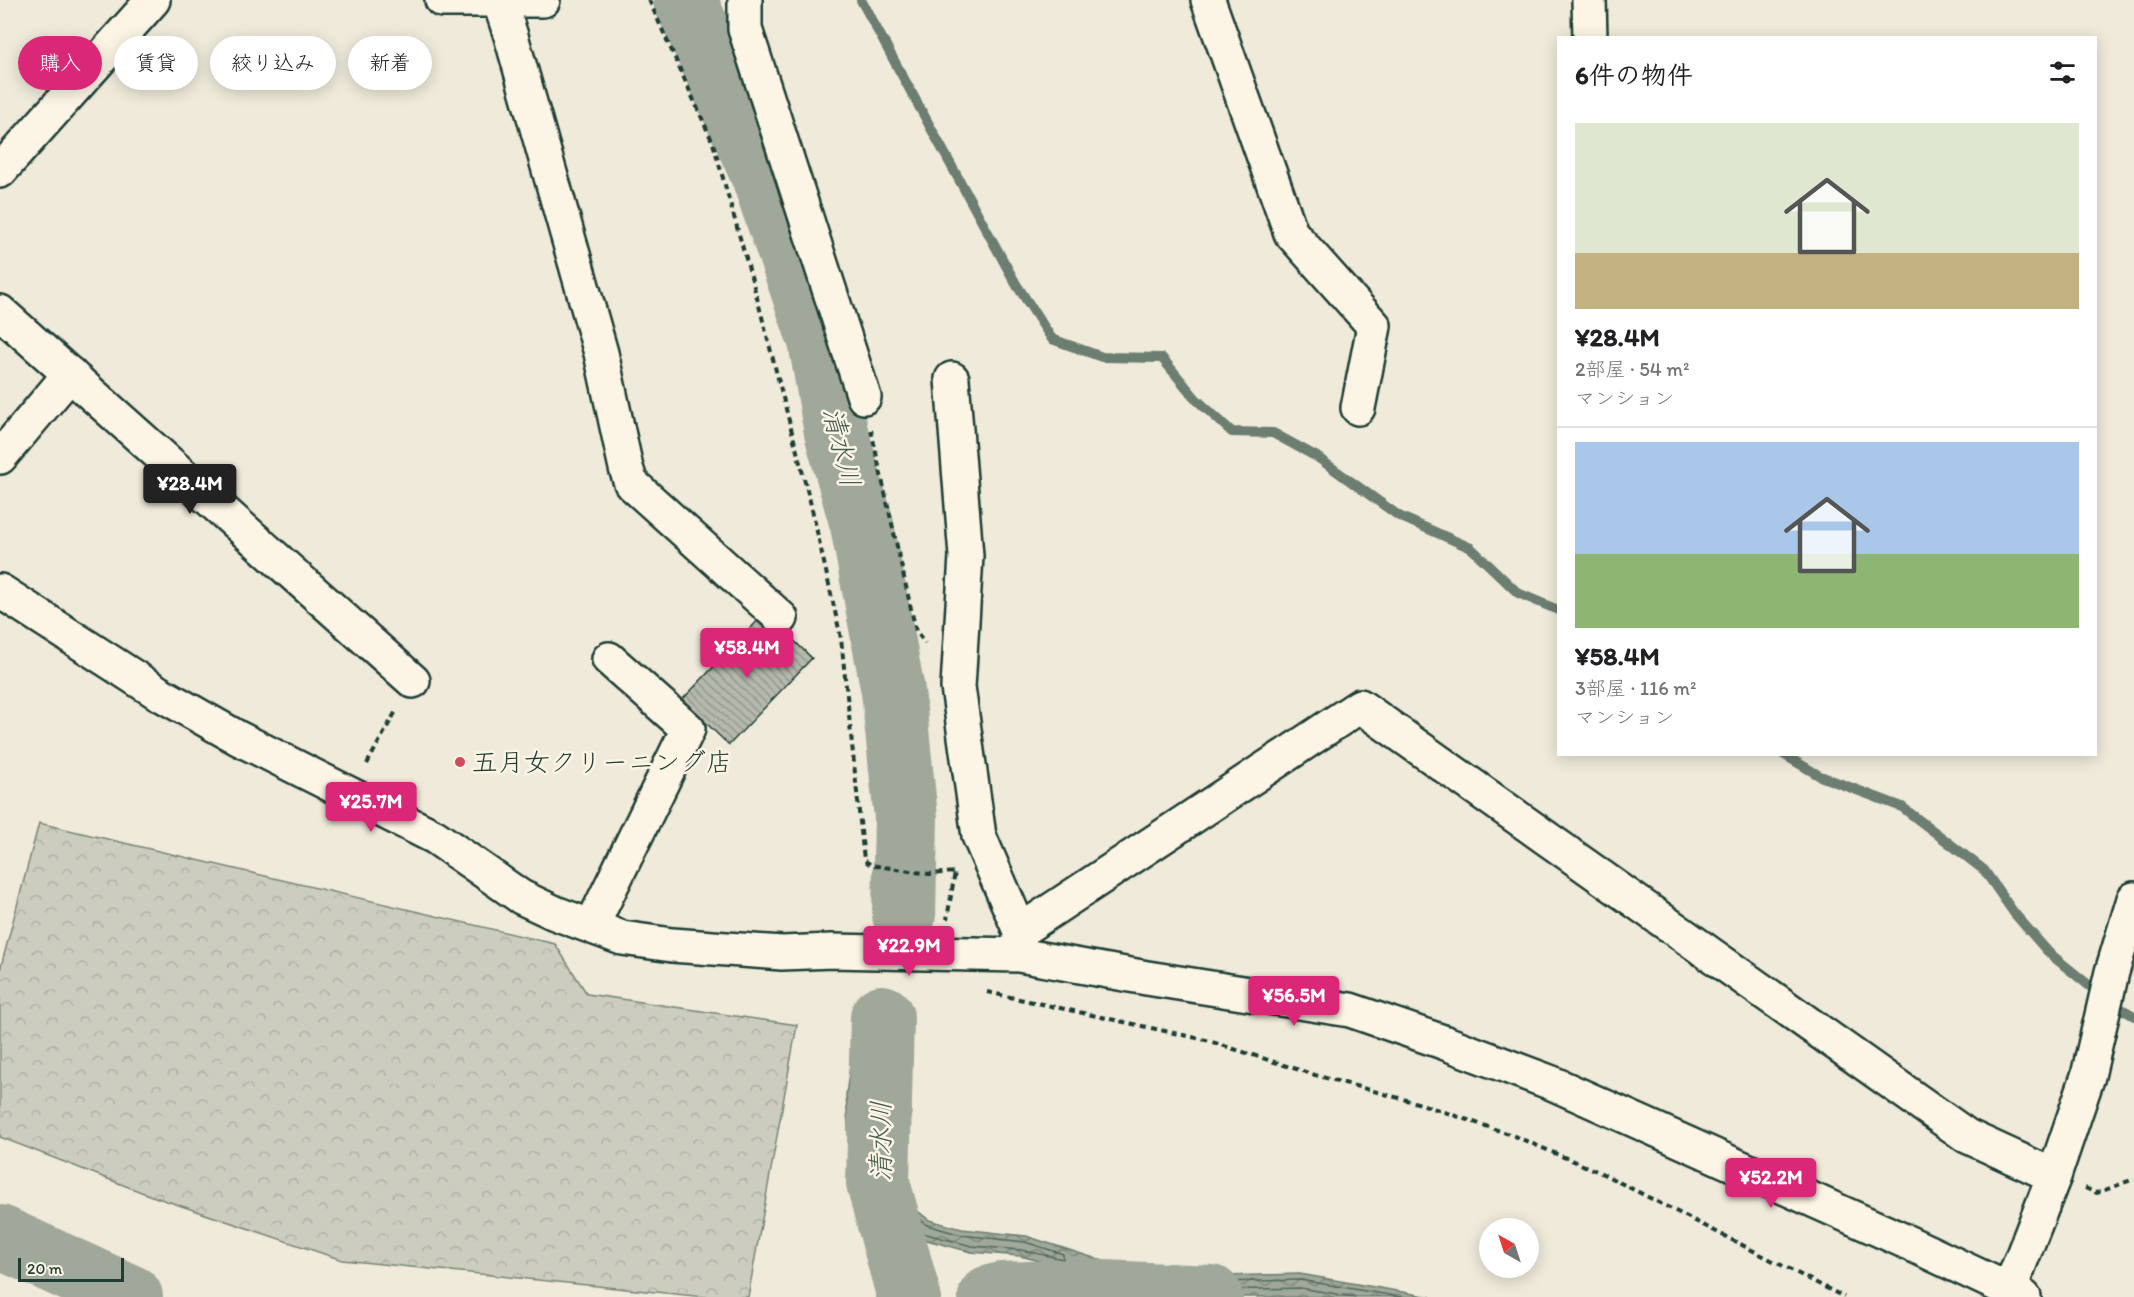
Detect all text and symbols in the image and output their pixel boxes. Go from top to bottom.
chip: 購入 [18,36,102,90]
chip: 賃貸 [114,36,198,90]
chip: 絞り込み [210,36,336,90]
chip: 新着 [348,36,432,90]
icon: filters [2046,56,2079,89]
text: 6件の物件 [1575,59,1693,91]
icon: home [1773,162,1881,270]
text: ¥28.4M [1575,321,1660,353]
text: 2部屋 · 54 m² [1575,357,1689,381]
text: マンション [1575,386,1674,410]
water label: 清水川 [816,404,868,490]
pin: ¥28.4M [141,464,239,515]
text: ¥28.4M [157,471,223,495]
icon: home [1773,481,1881,589]
pin: ¥58.4M [698,628,796,679]
text: ¥58.4M [714,635,780,659]
text: ¥58.4M [1575,640,1660,672]
text: 3部屋 · 116 m² [1575,676,1696,700]
text: マンション [1575,705,1674,729]
place label: 五月女クリーニング店 [472,746,732,778]
marker: 五月女クリーニング店 [453,755,467,769]
pin: ¥25.7M [322,782,420,833]
text: ¥25.7M [340,789,402,813]
pin: ¥22.9M [860,926,958,977]
text: ¥22.9M [877,933,941,957]
pin: ¥56.5M [1245,976,1343,1027]
text: ¥56.5M [1262,983,1326,1007]
water label: 清水川 [864,1101,897,1182]
pin: ¥52.2M [1722,1158,1820,1209]
text: ¥52.2M [1739,1165,1803,1189]
north arrow [1479,1218,1539,1278]
map controls [1479,1218,1539,1278]
scale bar [18,1255,124,1282]
text: 20 m [27,1259,62,1278]

